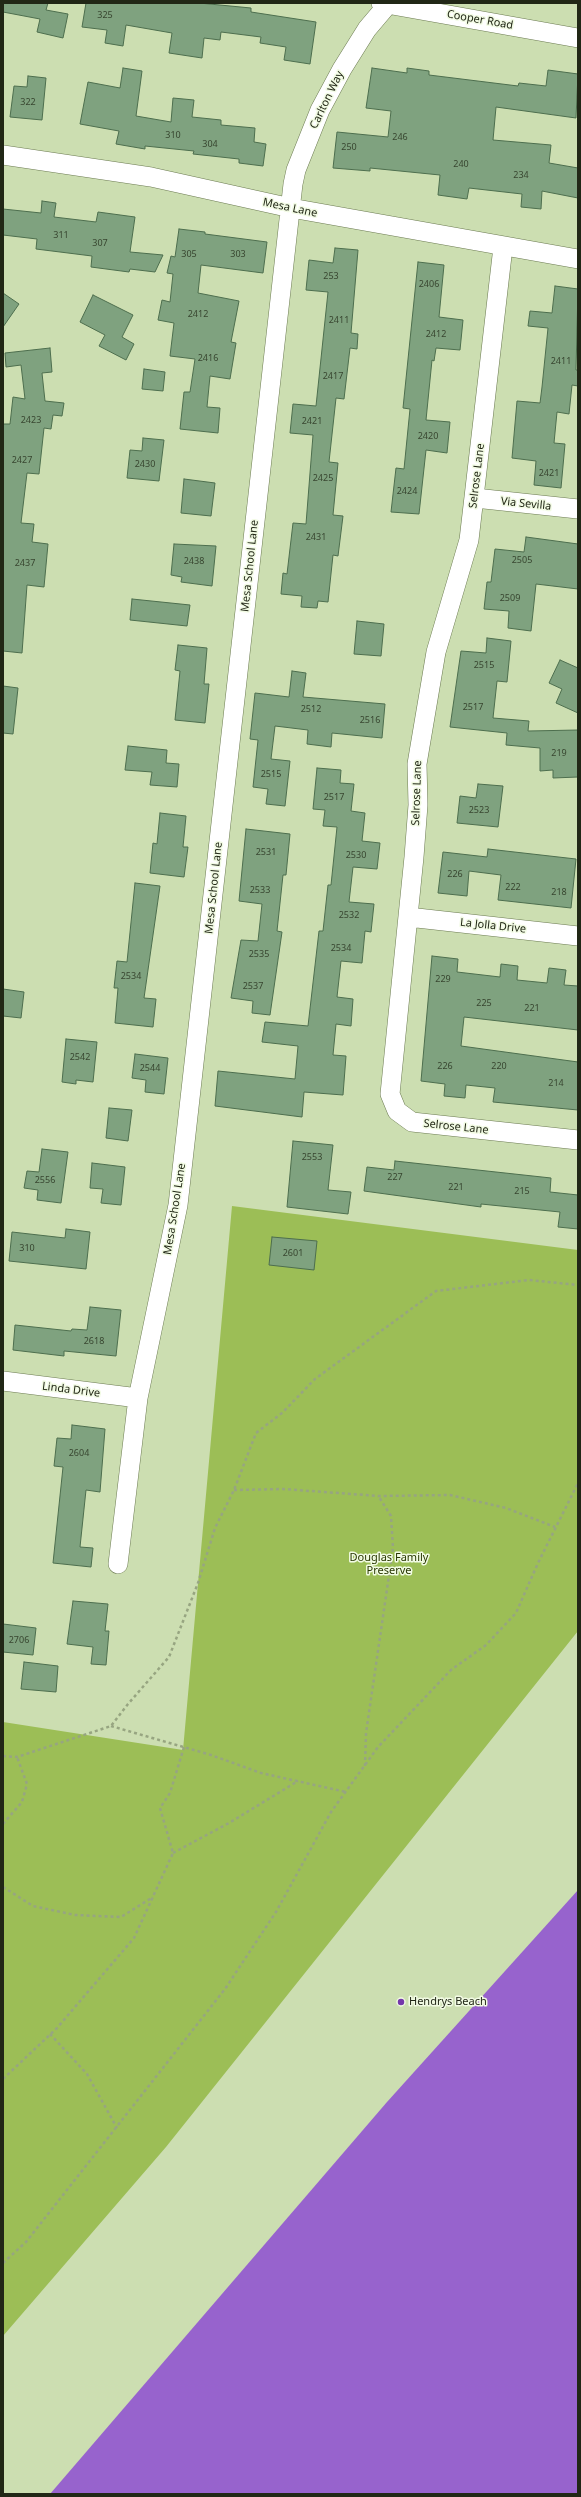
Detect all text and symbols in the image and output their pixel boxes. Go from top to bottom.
street label: Cooper Road [446,8,514,32]
house number: 325 [97,10,113,20]
street label: Carlton Way [307,69,347,131]
house number: 322 [20,97,36,107]
house number: 310 [165,130,181,140]
house number: 246 [392,132,408,142]
house number: 304 [202,139,218,149]
house number: 250 [341,142,357,152]
house number: 240 [453,159,469,169]
house number: 234 [513,170,529,180]
street label: Mesa Lane [262,196,318,220]
house number: 311 [53,230,69,240]
house number: 307 [92,238,108,248]
house number: 305 [181,249,197,259]
house number: 303 [230,249,246,259]
house number: 253 [323,271,339,281]
house number: 2406 [419,279,439,289]
house number: 2412 [188,309,208,319]
house number: 2411 [329,315,349,325]
house number: 2412 [426,329,446,339]
house number: 2416 [198,353,218,363]
house number: 2411 [551,356,571,366]
house number: 2417 [323,371,343,381]
house number: 2423 [21,415,41,425]
house number: 2421 [302,416,322,426]
house number: 2420 [418,431,438,441]
street label: Selrose Lane [466,443,488,509]
house number: 2427 [12,455,32,465]
house number: 2430 [135,459,155,469]
house number: 2421 [539,468,559,478]
house number: 2425 [313,473,333,483]
house number: 2424 [397,486,417,496]
street label: Via Sevilla [500,495,552,513]
street label: Mesa School Lane [239,519,261,613]
house number: 2431 [306,532,326,542]
house number: 2505 [512,555,532,565]
house number: 2438 [184,556,204,566]
house number: 2437 [15,558,35,568]
house number: 2509 [500,593,520,603]
house number: 2515 [474,660,494,670]
house number: 2517 [463,702,483,712]
house number: 2512 [301,704,321,714]
house number: 2516 [360,715,380,725]
house number: 219 [551,748,567,758]
street label: Selrose Lane [409,760,425,826]
house number: 2515 [261,769,281,779]
house number: 2517 [324,792,344,802]
house number: 2523 [469,805,489,815]
street label: Mesa School Lane [203,841,225,935]
house number: 2531 [256,847,276,857]
house number: 2530 [346,850,366,860]
house number: 226 [447,869,463,879]
house number: 222 [505,882,521,892]
house number: 2533 [250,885,270,895]
house number: 218 [551,887,567,897]
house number: 2532 [339,910,359,920]
street label: La Jolla Drive [459,916,527,936]
house number: 2534 [331,943,351,953]
house number: 2535 [249,949,269,959]
house number: 2534 [121,971,141,981]
house number: 229 [435,974,451,984]
house number: 2537 [243,981,263,991]
house number: 225 [476,998,492,1008]
house number: 221 [524,1003,540,1013]
house number: 2542 [70,1052,90,1062]
house number: 226 [437,1061,453,1071]
house number: 220 [491,1061,507,1071]
house number: 2544 [140,1063,160,1073]
house number: 214 [548,1078,564,1088]
street label: Selrose Lane [423,1117,489,1137]
house number: 2553 [302,1152,322,1162]
street label: Mesa School Lane [161,1162,189,1256]
house number: 227 [387,1172,403,1182]
house number: 2556 [35,1175,55,1185]
house number: 221 [448,1182,464,1192]
house number: 215 [514,1186,530,1196]
house number: 310 [19,1243,35,1253]
house number: 2601 [283,1248,303,1258]
house number: 2618 [84,1336,104,1346]
street label: Linda Drive [41,1380,101,1400]
house number: 2604 [69,1448,89,1458]
park label: Douglas Family Preserve [350,1551,428,1577]
house number: 2706 [9,1635,29,1645]
place label: Hendrys Beach [409,1995,487,2009]
marker: Hendrys Beach [396,1997,406,2007]

